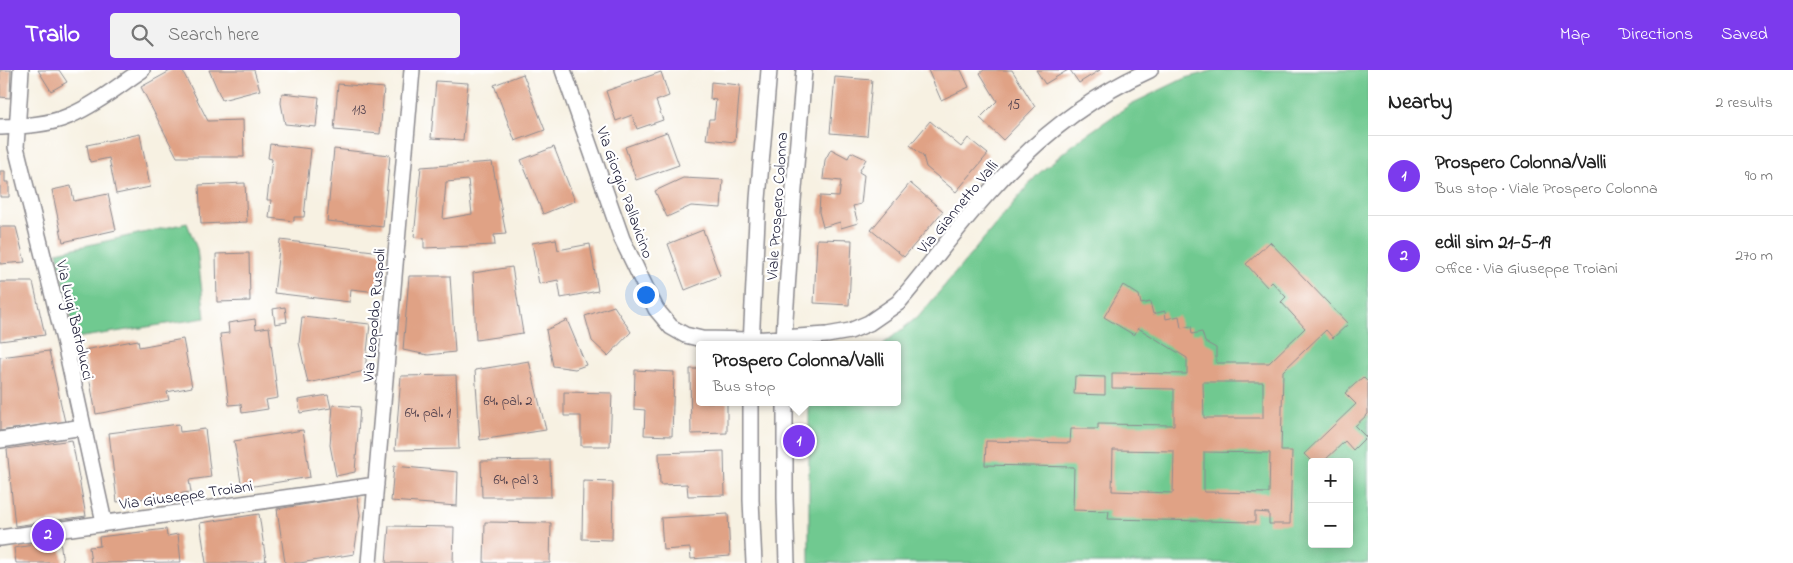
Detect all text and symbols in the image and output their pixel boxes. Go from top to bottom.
search box [110,13,460,58]
text: Trailo [25,18,80,53]
icon: search [128,21,156,49]
text: Search here [168,22,259,49]
text: Map [1560,22,1590,48]
text: Directions [1618,22,1693,48]
text: Saved [1721,22,1768,48]
text: Nearby [1388,88,1452,118]
text: 2 results [1715,91,1773,115]
house number: 15 [1008,95,1020,116]
house number: 113 [352,100,367,121]
street label: Via Giorgio Pallavicino [589,123,659,262]
street label: Viale Prospero Colonna [761,131,795,282]
text: Prospero Colonna/Valli [1435,150,1606,177]
street label: Via Giannetto Valli [911,155,1005,260]
text: 1 [1401,164,1407,188]
text: 90 m [1745,164,1773,188]
text: Bus stop · Viale Prospero Colonna [1435,177,1658,201]
text: edil sim 21-5-19 [1435,230,1551,257]
text: 2 [1400,244,1408,268]
text: 270 m [1735,244,1773,268]
street label: Via Leopoldo Ruspoli [357,247,393,384]
street label: Via Luigi Bartolucci [48,257,100,383]
text: Office · Via Giuseppe Troiani [1435,257,1618,281]
your location [633,282,659,308]
popup [696,341,901,406]
text: Prospero Colonna/Valli [713,348,884,375]
text: Bus stop [713,375,775,399]
house number: 64. pal. 2 [483,391,533,412]
house number: 64. pal. 1 [405,403,452,424]
pin: 1 [783,422,815,460]
map controls [1308,458,1353,548]
button: + [1308,458,1353,503]
house number: 64. pal 3 [493,470,539,491]
street label: Via Giuseppe Troiani [117,475,255,517]
button: − [1308,503,1353,548]
pin: 2 [32,516,64,554]

